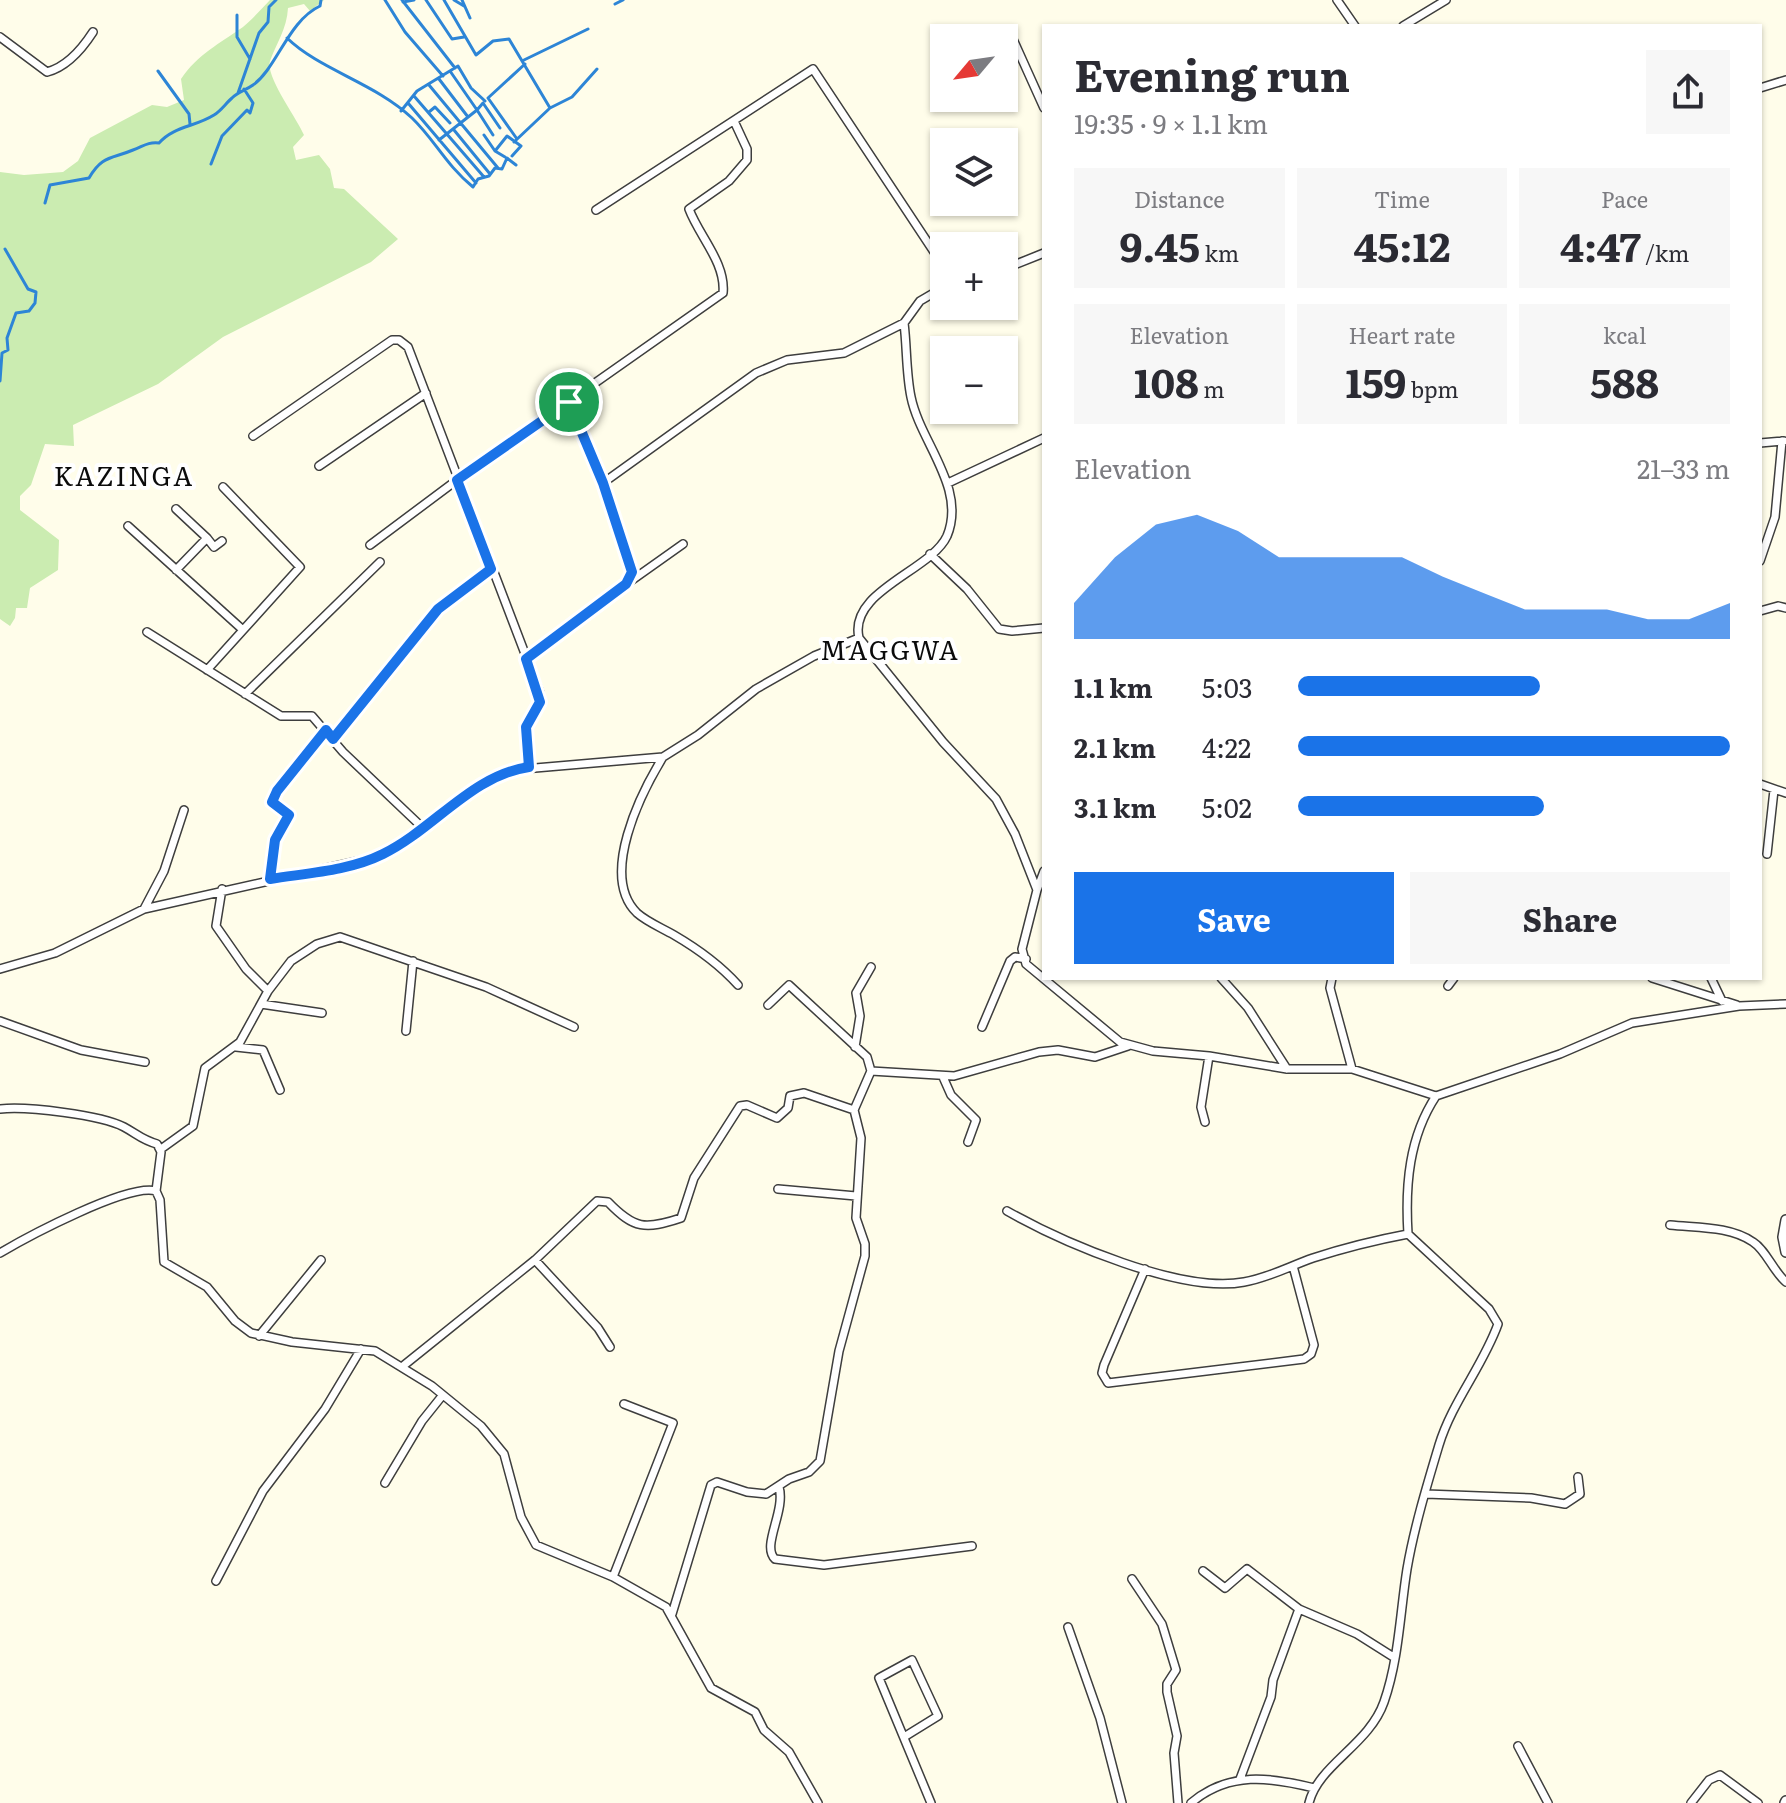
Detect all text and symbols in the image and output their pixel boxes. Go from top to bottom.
north arrow [930,24,1018,112]
map controls [930,24,1018,424]
text: Evening run [1074,40,1350,106]
button: share [1646,50,1730,134]
text: 19:35 · 9 × 1.1 km [1074,103,1268,142]
button: layers [930,128,1018,216]
text: Distance [1134,182,1225,215]
text: Time [1374,182,1430,215]
text: Pace [1601,182,1648,215]
text: 9.45 [1120,215,1200,274]
text: 45:12 [1353,215,1451,274]
text: 4:47 [1560,215,1641,274]
button: + [930,232,1018,320]
text: km [1200,236,1239,269]
text: /km [1641,236,1689,269]
text: Elevation [1130,318,1229,351]
text: Heart rate [1349,318,1455,351]
text: kcal [1603,318,1646,351]
button: − [930,336,1018,424]
text: 108 [1134,351,1199,410]
text: 159 [1345,351,1406,410]
text: 588 [1590,351,1659,410]
pin [535,368,603,436]
text: m [1199,372,1225,405]
text: bpm [1406,372,1459,405]
icon: arrive [547,380,591,424]
text: Elevation [1074,448,1192,487]
text: 21–33 m [1637,448,1730,487]
district label: KAZINGA [54,455,194,494]
district label: MAGGWA [820,629,960,668]
text: 1.1 km [1074,667,1153,706]
text: 5:03 [1202,667,1253,706]
text: 2.1 km [1074,727,1156,766]
text: 4:22 [1202,727,1251,766]
text: 3.1 km [1074,787,1156,826]
text: 5:02 [1202,787,1252,826]
button: Save [1074,872,1394,964]
button: Share [1410,872,1730,964]

